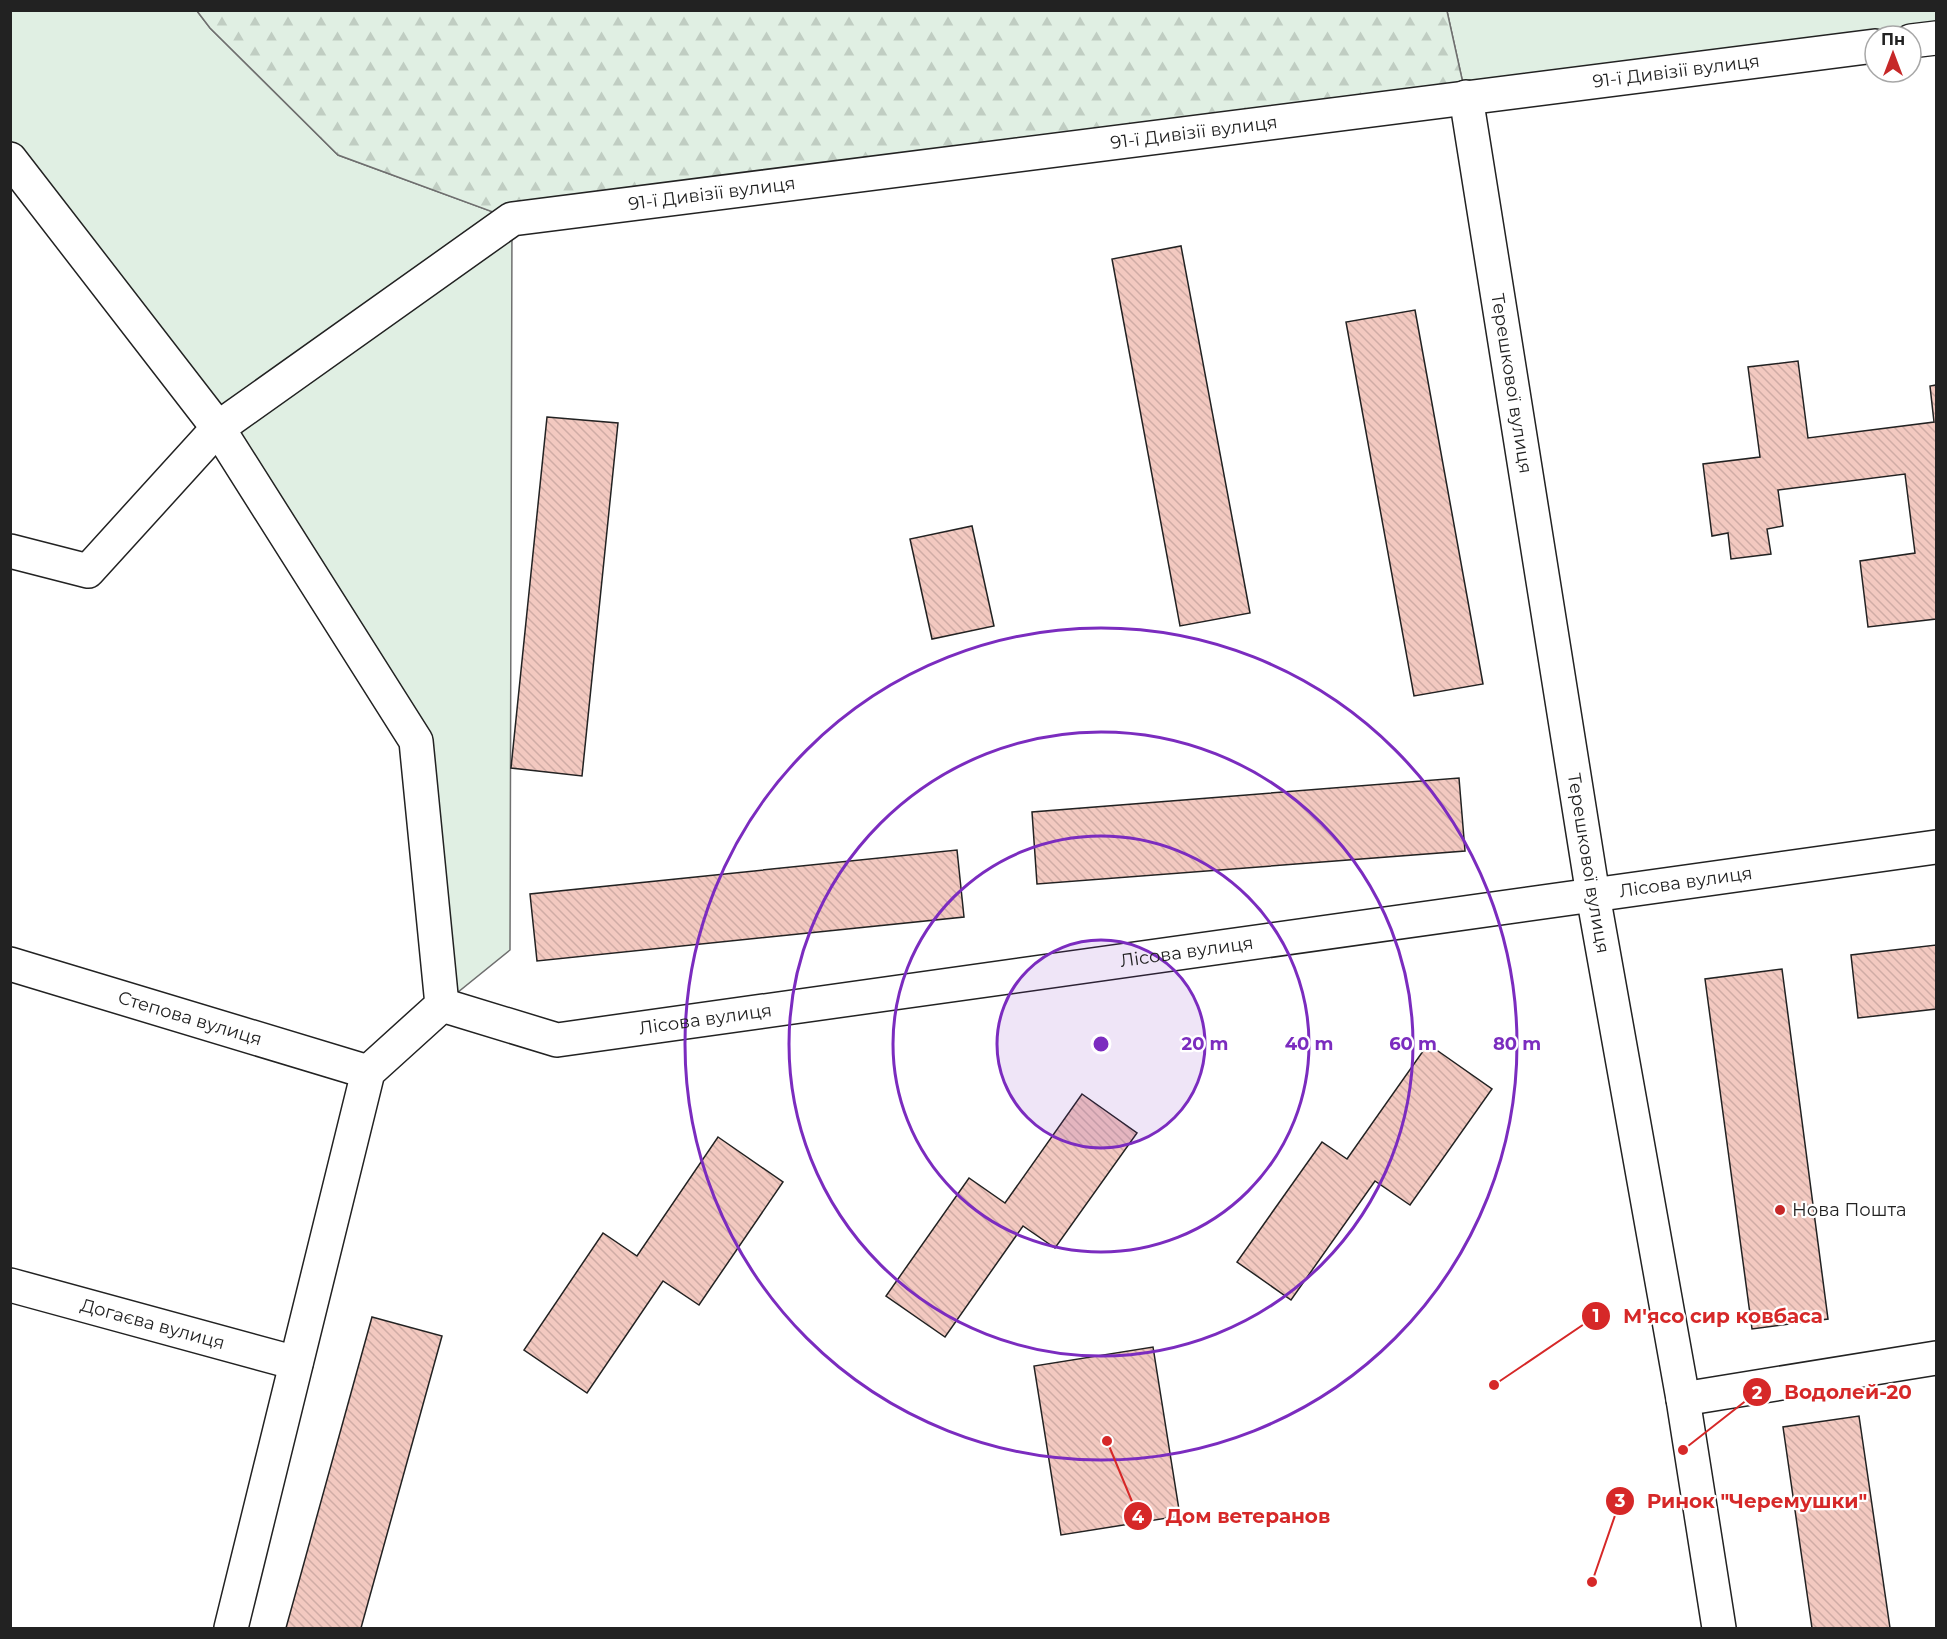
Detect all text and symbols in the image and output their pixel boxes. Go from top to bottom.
north arrow [1863,24,1923,84]
text: Пн [1881,30,1905,49]
street label: 91-ї Дивізії вулиця [1591,50,1761,93]
street label: 91-ї Дивізії вулиця [1109,111,1279,154]
street label: 91-ї Дивізії вулиця [627,172,797,215]
street label: Терешкової вулиця [1486,292,1537,475]
street label: Терешкової вулиця [1563,772,1614,955]
street label: Лісова вулиця [1618,862,1754,902]
street label: Лісова вулиця [1119,932,1255,972]
street label: Степова вулиця [115,986,265,1050]
street label: Лісова вулиця [637,999,773,1039]
text: 20 m [1182,1033,1228,1055]
text: 40 m [1285,1033,1333,1055]
text: 60 m [1389,1033,1437,1055]
text: 80 m [1493,1033,1541,1055]
centre of rings [1091,1034,1111,1054]
place label: Нова Пошта [1792,1199,1906,1221]
marker: Нова Пошта [1773,1203,1787,1217]
street label: Догаєва вулиця [78,1294,227,1354]
callout: М'ясо сир ковбаса [1581,1297,1835,1335]
text: М'ясо сир ковбаса [1623,1304,1823,1328]
text: 1 [1592,1305,1600,1327]
callout: Водолей-20 [1742,1373,1924,1411]
text: Водолей-20 [1784,1380,1912,1404]
text: 2 [1752,1382,1763,1404]
callout: Ринок "Черемушки" [1605,1482,1880,1520]
text: Ринок "Черемушки" [1647,1489,1867,1513]
text: 3 [1614,1490,1626,1512]
callout: Дом ветеранов [1123,1497,1342,1535]
text: Дом ветеранов [1166,1504,1330,1528]
text: 4 [1132,1506,1145,1528]

